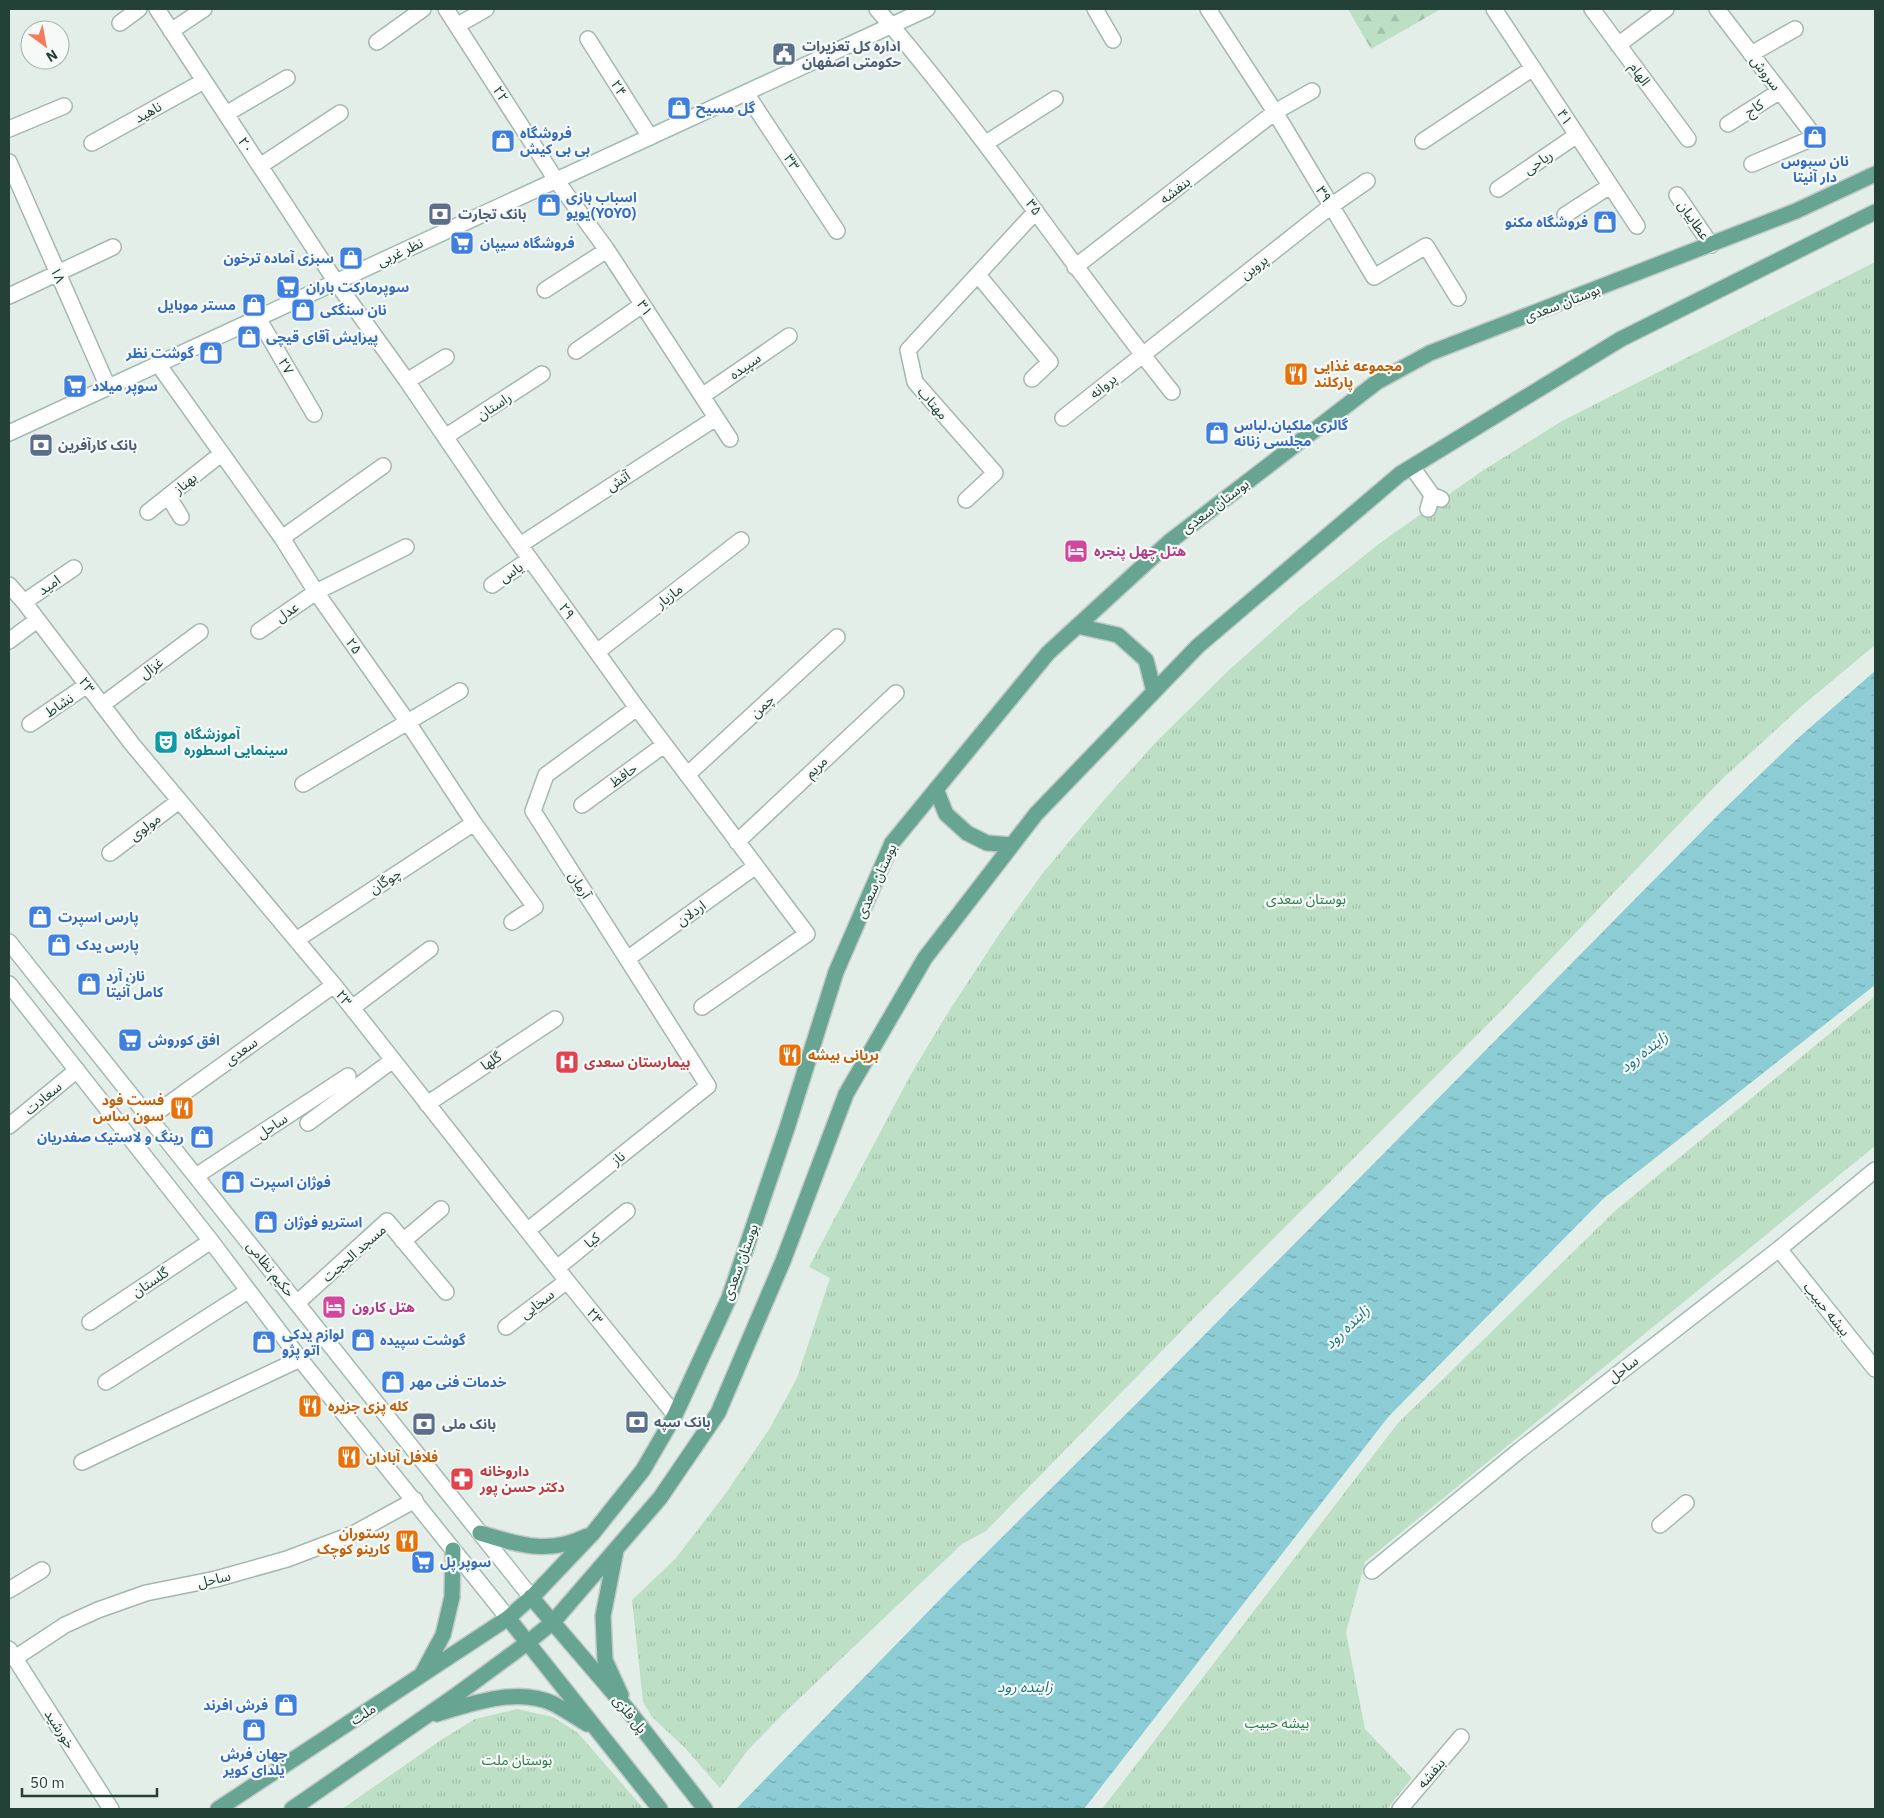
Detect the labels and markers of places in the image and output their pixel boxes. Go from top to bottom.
place label: اداره کل تعزیرات حکومتی اصفهان [802,37,902,71]
public building icon: اداره کل تعزیرات حکومتی اصفهان [771,41,797,67]
shop icon: گل مسیح [666,95,692,121]
place label: گل مسیح [696,99,756,118]
place label: فروشگاه بی بی کیش [520,124,590,158]
shop icon: نان سبوس دار آنیتا [1802,124,1828,150]
shop icon: فروشگاه بی بی کیش [490,128,516,154]
place label: نان سبوس دار آنیتا [1781,152,1849,186]
place label: اسباب بازی یویو(YOYO) [566,188,637,222]
shop icon: اسباب بازی یویو(YOYO) [536,192,562,218]
bank icon: بانک تجارت [427,201,453,227]
place label: بانک تجارت [458,205,527,223]
shop icon: فروشگاه مکنو [1592,209,1618,235]
place label: فروشگاه مکنو [1505,213,1588,231]
supermarket icon: فروشگاه سیپان [449,230,475,256]
place label: فروشگاه سیپان [480,234,575,253]
shop icon: سبزی آماده ترخون [338,245,364,271]
place label: سبزی آماده ترخون [223,249,334,267]
supermarket icon: سوپرمارکت باران [275,274,301,300]
place label: سوپرمارکت باران [306,278,409,297]
shop icon: مستر موبایل [241,292,267,318]
place label: مستر موبایل [158,296,236,314]
shop icon: نان سنگکی [290,297,316,323]
place label: نان سنگکی [320,301,387,319]
shop icon: پیرایش آقای قیچی [236,324,262,350]
place label: پیرایش آقای قیچی [266,328,378,347]
shop icon: گوشت نظر [198,340,224,366]
place label: گوشت نظر [125,344,195,362]
place label: مجموعه غذایی پارکلند [1314,357,1402,392]
restaurant icon: مجموعه غذایی پارکلند [1283,361,1309,387]
supermarket icon: سوپر میلاد [62,373,88,399]
place label: سوپر میلاد [92,377,158,396]
place label: گالری ملکیان.لباس مجلسی زنانه [1234,416,1349,450]
shop icon: گالری ملکیان.لباس مجلسی زنانه [1204,420,1230,446]
bank icon: بانک کارآفرین [28,432,54,458]
place label: بانک کارآفرین [58,436,137,454]
hotel icon: هتل چهل پنجره [1063,538,1089,564]
place label: هتل چهل پنجره [1094,542,1186,561]
place label: آموزشگاه سینمایی اسطوره [184,725,288,759]
theatre icon: آموزشگاه سینمایی اسطوره [153,729,179,755]
shop icon: پارس اسپرت [27,904,53,930]
place label: پارس اسپرت [58,908,139,927]
shop icon: پارس یدک [46,932,72,958]
place label: پارس یدک [76,936,139,955]
place label: نان آرد کامل آنیتا [106,967,164,1001]
shop icon: نان آرد کامل آنیتا [76,971,102,997]
supermarket icon: افق کوروش [117,1027,143,1053]
place label: افق کوروش [148,1031,220,1049]
restaurant icon: بریانی بیشه [777,1042,803,1068]
place label: بریانی بیشه [808,1046,879,1064]
hospital icon: بیمارستان سعدی [554,1049,580,1075]
place label: بیمارستان سعدی [584,1053,690,1071]
place label: فست فود سون ساس [93,1091,164,1125]
restaurant icon: فست فود سون ساس [169,1095,195,1121]
shop icon: رینگ و لاستیک صفدریان [189,1124,215,1150]
place label: رینگ و لاستیک صفدریان [37,1128,184,1146]
shop icon: فوژان اسپرت [220,1169,246,1195]
place label: فوژان اسپرت [250,1173,331,1192]
shop icon: استریو فوژان [253,1209,279,1235]
place label: استریو فوژان [284,1213,363,1231]
hotel icon: هتل کارون [321,1294,347,1320]
place label: هتل کارون [352,1298,415,1316]
place label: لوازم یدکی اتو پژو [282,1325,344,1360]
shop icon: گوشت سپیده [350,1327,376,1353]
shop icon: لوازم یدکی اتو پژو [251,1329,277,1355]
place label: گوشت سپیده [380,1331,466,1350]
shop icon: خدمات فنی مهر [380,1369,406,1395]
place label: خدمات فنی مهر [409,1373,507,1391]
restaurant icon: کله پزی جزیره [297,1393,323,1419]
place label: کله پزی جزیره [328,1397,409,1416]
bank icon: بانک سپه [624,1409,650,1435]
bank icon: بانک ملی [411,1411,437,1437]
place label: بانک سپه [654,1413,711,1432]
place label: بانک ملی [442,1415,496,1433]
restaurant icon: فلافل آبادان [336,1444,362,1470]
place label: فلافل آبادان [366,1448,438,1466]
place label: داروخانه دکتر حسن پور [479,1462,565,1497]
pharmacy icon: داروخانه دکتر حسن پور [449,1466,475,1492]
place label: رستوران کارینو کوچک [317,1524,391,1559]
restaurant icon: رستوران کارینو کوچک [394,1528,420,1554]
supermarket icon: سوپر پل [410,1549,436,1575]
place label: سوپر پل [440,1553,491,1572]
shop icon: فرش افرند [273,1692,299,1718]
place label: فرش افرند [203,1696,268,1714]
shop icon: جهان فرش یلدای کویر [241,1717,267,1743]
place label: جهان فرش یلدای کویر [220,1745,288,1779]

